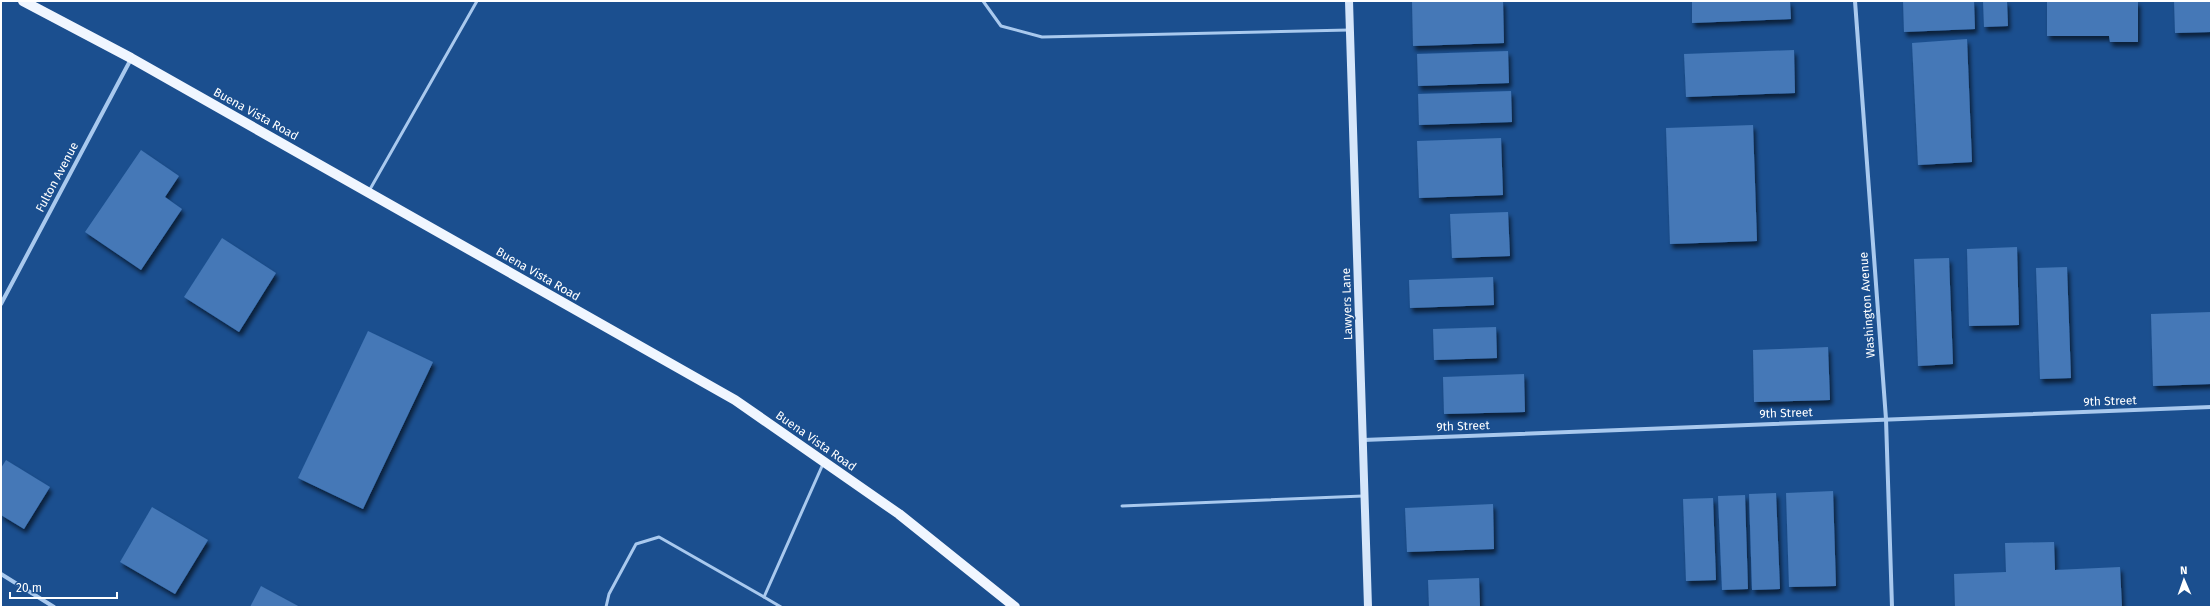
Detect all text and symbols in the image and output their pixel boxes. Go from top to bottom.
street label: Buena Vista Road [211,85,301,143]
street label: Fulton Avenue [33,140,81,214]
street label: Buena Vista Road [493,244,583,304]
street label: Washington Avenue [1856,251,1878,359]
street label: Lawyers Lane [1339,268,1355,340]
street label: 9th Street [2083,393,2138,409]
street label: 9th Street [1759,405,1814,421]
street label: Buena Vista Road [773,408,859,474]
street label: 9th Street [1436,418,1491,434]
north arrow [2164,560,2204,600]
text: N [2180,564,2188,577]
scale bar [10,574,117,600]
text: 20 m [16,581,42,595]

